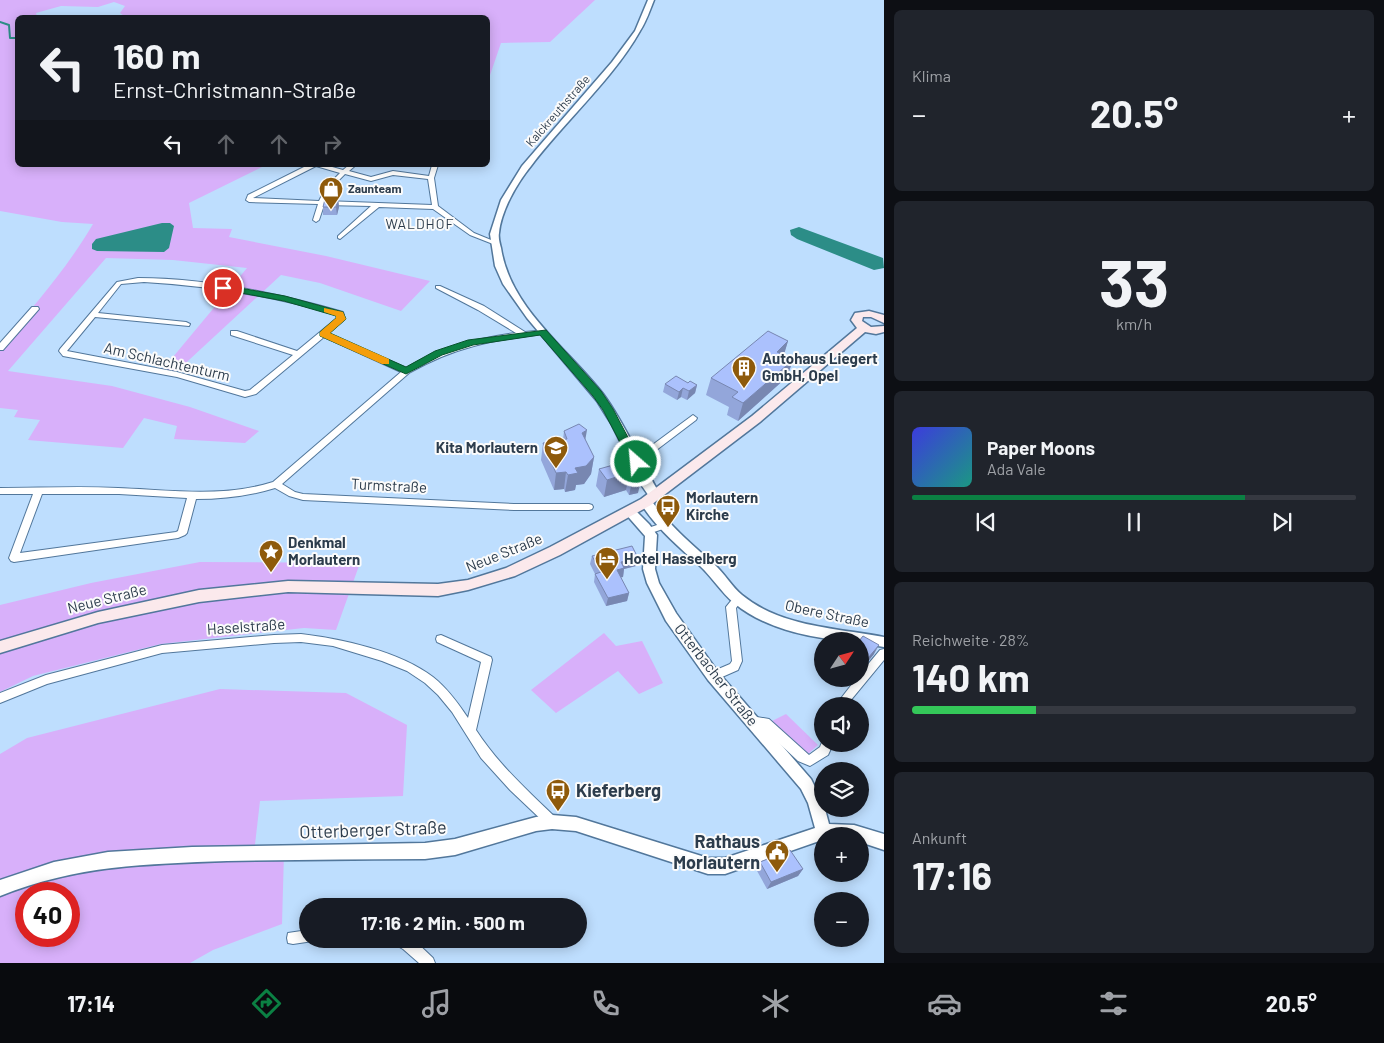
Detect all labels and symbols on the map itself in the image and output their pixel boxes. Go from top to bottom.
street label: Kalckreuthstraße [522,72,592,149]
shop icon: Zaunteam [318,176,344,210]
place label: Zaunteam [348,181,401,195]
district label: WALDHOF [386,215,454,232]
pin [202,267,244,309]
street label: Am Schlachtenturm [102,338,232,384]
place label: Autohaus Liegert GmbH, Opel [762,349,878,384]
building icon: Autohaus Liegert GmbH, Opel [731,355,757,389]
school or university icon: Kita Morlautern [543,435,569,469]
position arrow [609,435,661,487]
place label: Kita Morlautern [436,438,538,456]
street label: Turmstraße [351,474,427,496]
place label: Morlautern Kirche [686,488,758,523]
bus stop icon: Morlautern Kirche [655,494,681,528]
street label: Neue Straße [463,529,544,576]
place label: Denkmal Morlautern [288,533,360,568]
place icon: Denkmal Morlautern [258,539,284,573]
hotel icon: Hotel Hasselberg [594,546,620,580]
place label: Hotel Hasselberg [624,549,737,567]
street label: Neue Straße [65,580,148,617]
street label: Obere Straße [784,595,871,631]
street label: Haselstraße [206,614,286,638]
street label: Otterbacher Straße [671,619,762,729]
north arrow [814,632,869,688]
bus stop icon: Kieferberg [545,778,571,812]
place label: Kieferberg [576,779,661,801]
street label: Otterberger Straße [299,815,447,843]
place label: Rathaus Morlautern [673,830,760,873]
public building icon: Rathaus Morlautern [764,839,790,873]
speed limit sign: 40 [15,882,80,947]

